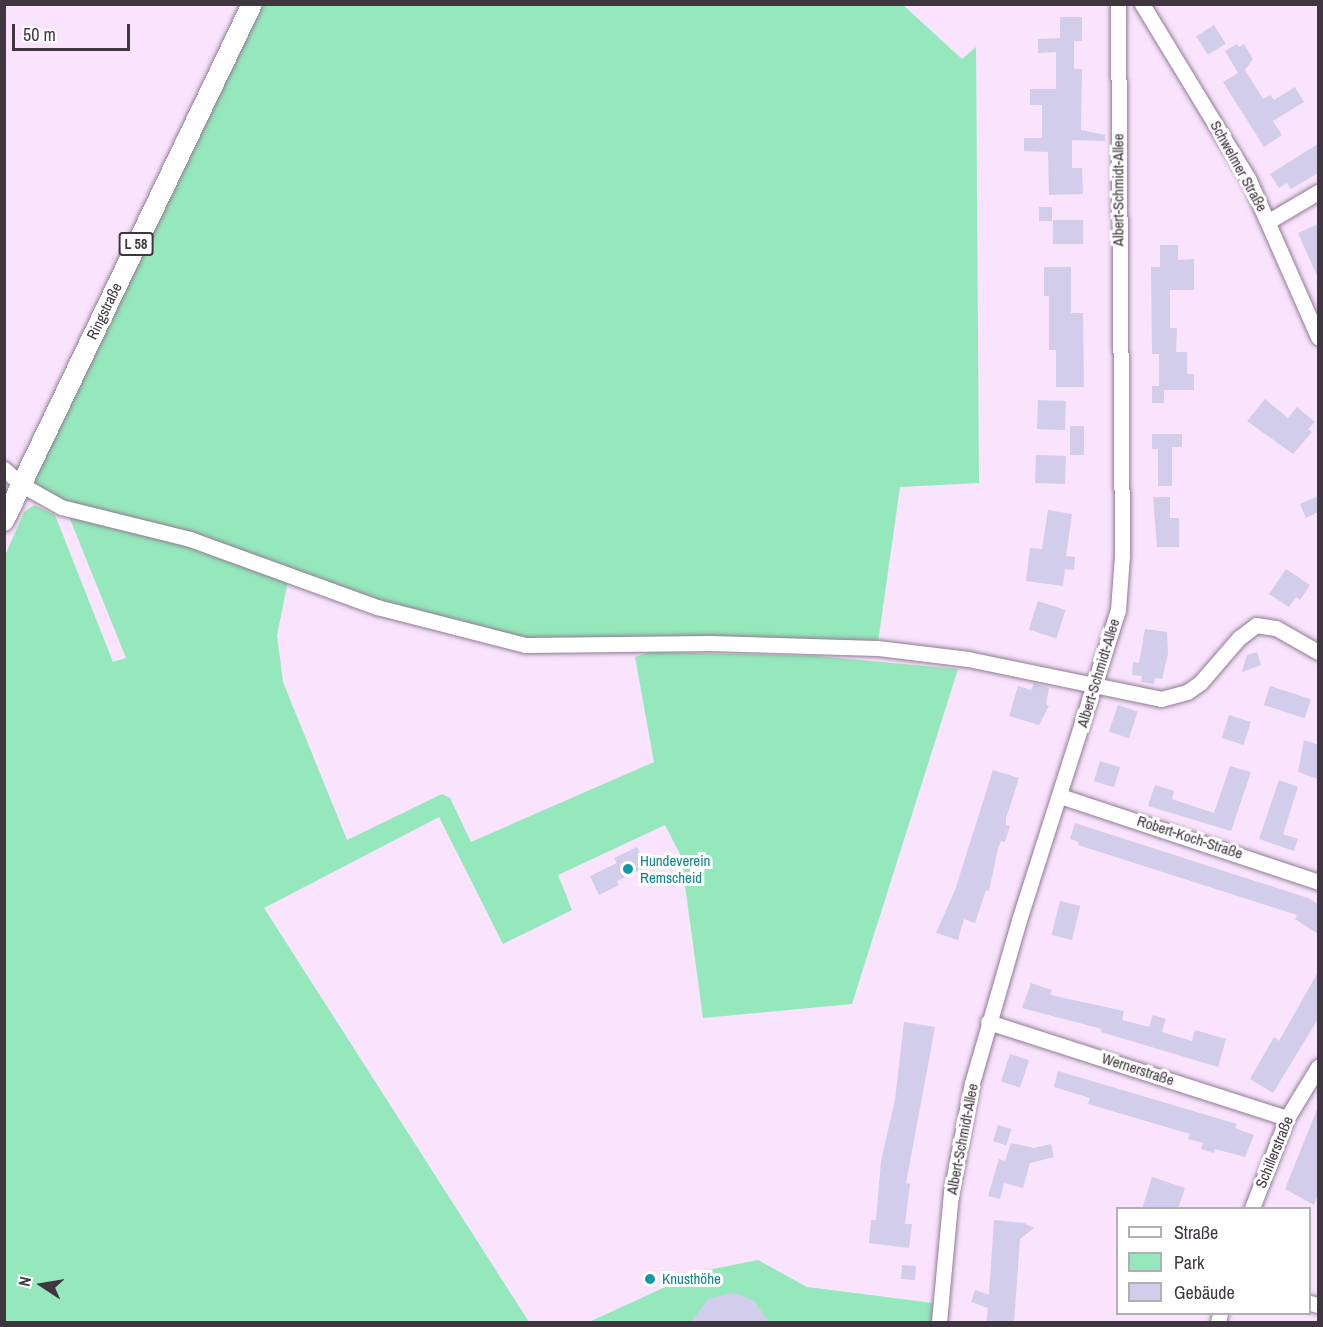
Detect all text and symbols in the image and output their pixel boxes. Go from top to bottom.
scale bar [15,12,134,50]
text: 50 m [23,22,56,47]
street label: Schwelmer Straße [1207,117,1271,215]
street label: Albert-Schmidt-Allee [1109,134,1127,246]
road number: L 58 [118,233,154,255]
street label: Ringstraße [83,280,125,342]
street label: Albert-Schmidt-Allee [1073,616,1123,730]
street label: Robert-Koch-Straße [1135,811,1245,863]
place label: Hundeverein Remscheid [640,851,710,886]
marker: Hundeverein Remscheid [621,862,635,876]
street label: Wernerstraße [1100,1049,1176,1089]
street label: Albert-Schmidt-Allee [942,1082,982,1196]
street label: Schillerstraße [1251,1113,1297,1191]
legend [1116,1207,1311,1315]
text: Straße [1174,1220,1218,1245]
text: Park [1174,1250,1204,1275]
north arrow [12,1255,72,1315]
place label: Knusthöhe [662,1270,721,1288]
marker: Knusthöhe [643,1272,657,1286]
text: N [13,1274,36,1288]
text: Gebäude [1174,1280,1235,1305]

